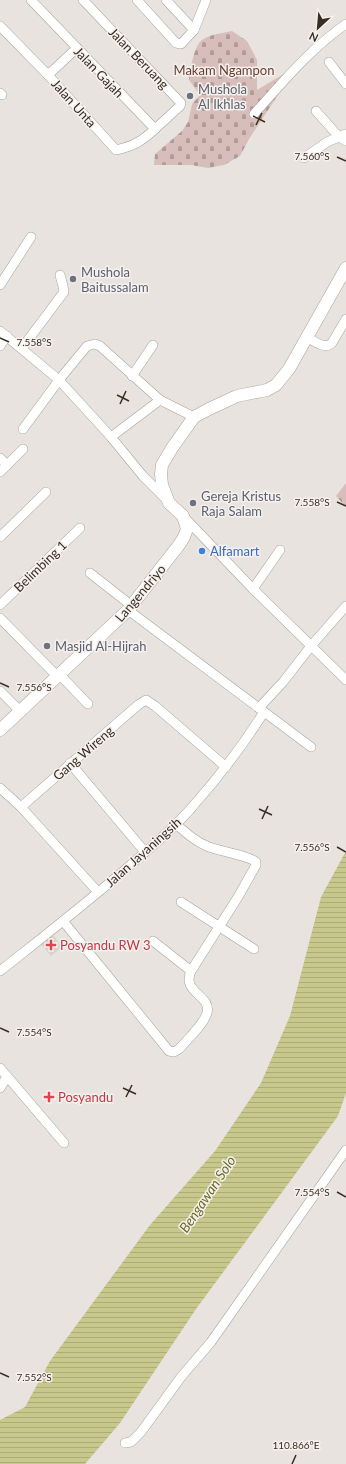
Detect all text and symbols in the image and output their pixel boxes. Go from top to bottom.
north arrow [298,8,338,48]
street label: Jalan Beruang [106,24,173,92]
text: N [307,30,320,45]
street label: Jalan Gajah [71,43,127,101]
park label: Makam Ngampon [174,62,274,78]
street label: Jalan Unta [48,76,100,130]
place label: Mushola Al Ikhlas [198,81,247,112]
marker: Mushola Al Ikhlas [185,91,195,101]
text: 7.560°S [294,150,330,162]
place label: Mushola Baitussalam [81,264,149,295]
marker: Mushola Baitussalam [68,274,78,284]
text: 7.558°S [16,336,52,348]
place label: Gereja Kristus Raja Salam [201,488,282,519]
text: 7.558°S [294,496,330,508]
marker: Gereja Kristus Raja Salam [188,498,198,508]
street label: Belimbing 1 [10,537,70,595]
place label: Alfamart [210,543,260,559]
marker: Alfamart [197,546,207,556]
street label: Langendriyo [111,561,169,625]
place label: Masjid Al-Hijrah [55,638,146,654]
marker: Masjid Al-Hijrah [42,641,52,651]
text: 7.556°S [16,681,52,693]
street label: Gang Wireng [49,722,117,784]
street label: Jalan Jayaningsih [102,814,184,890]
text: 7.556°S [294,841,330,853]
place label: Posyandu RW 3 [60,937,151,953]
marker: Posyandu RW 3 [45,939,57,951]
text: 7.554°S [16,1026,52,1038]
place label: Posyandu [58,1089,113,1105]
marker: Posyandu [43,1091,55,1103]
water label: Bengawan Solo [175,1152,239,1236]
text: 7.554°S [294,1186,330,1198]
text: 7.552°S [16,1371,52,1383]
text: 110.866°E [272,1439,320,1451]

